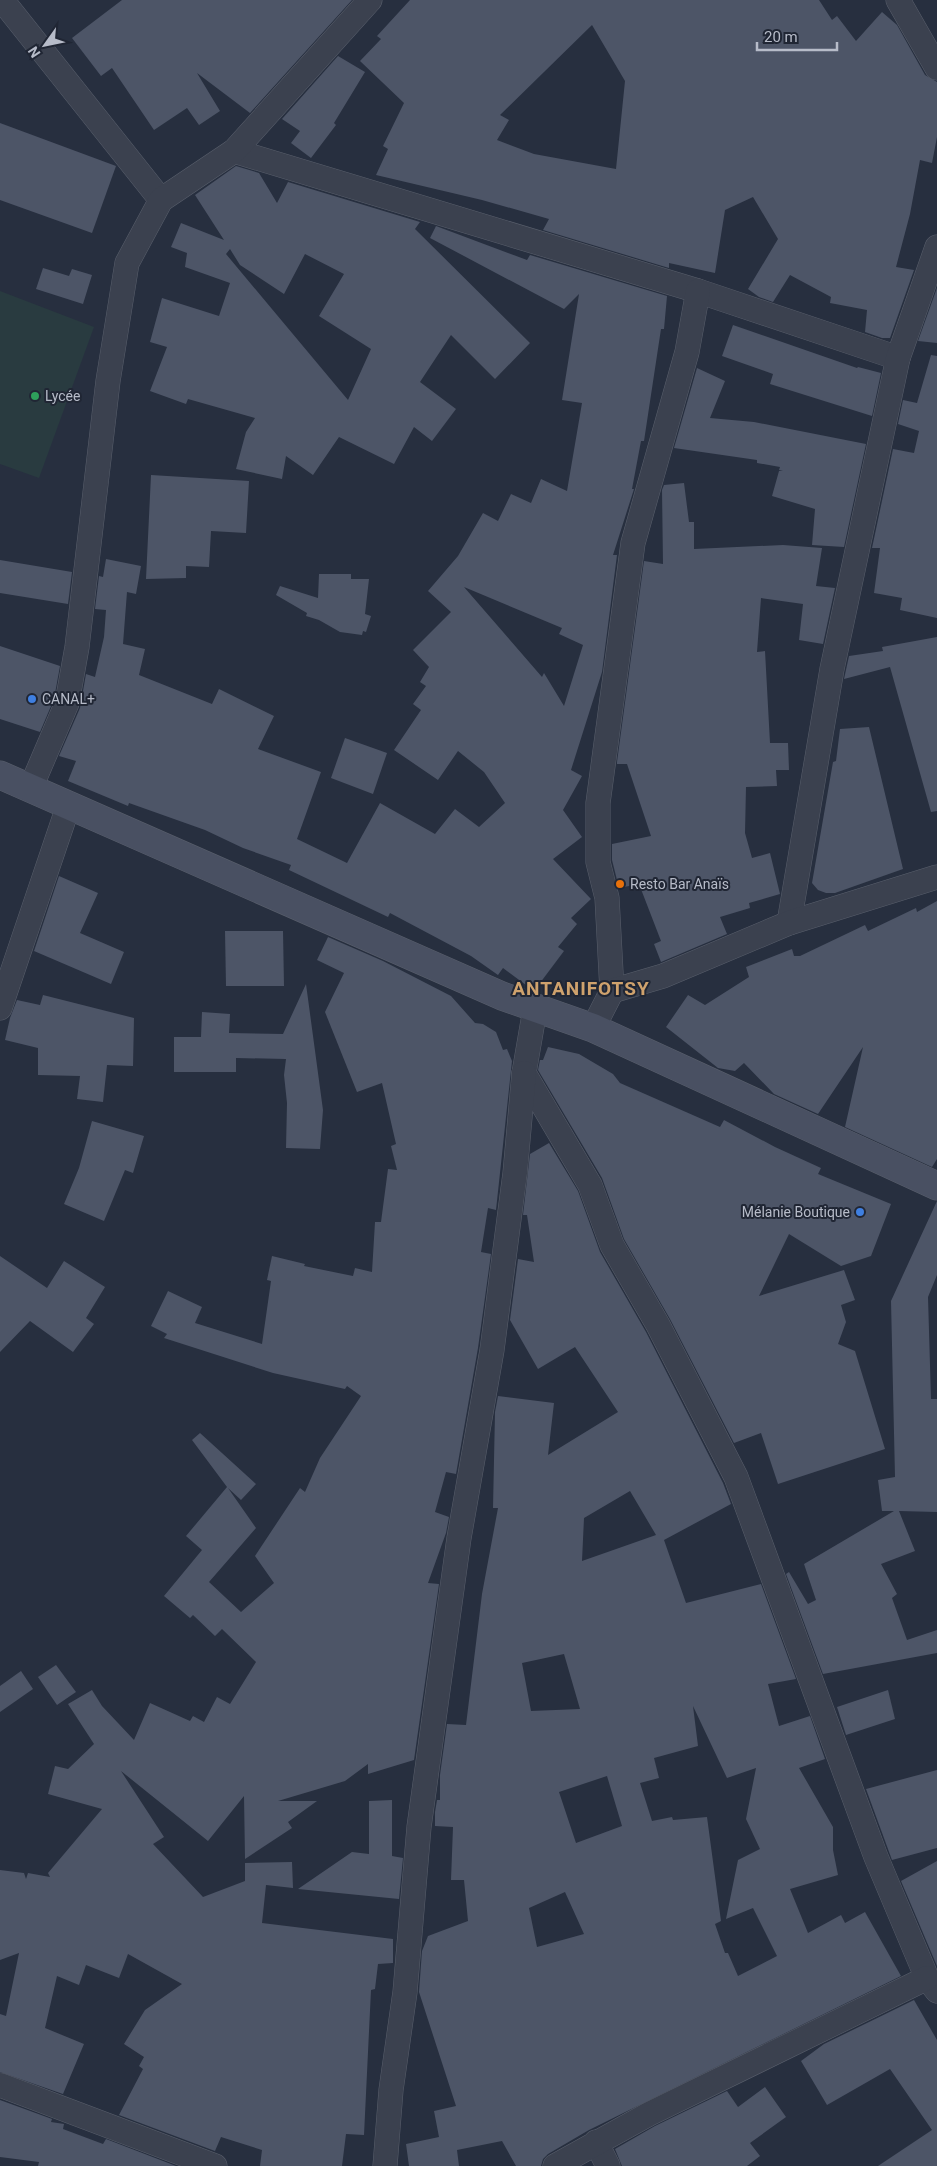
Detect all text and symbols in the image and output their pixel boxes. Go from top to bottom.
north arrow [20,20,70,70]
scale bar [757,20,837,52]
text: 20 m [764,28,798,46]
text: N [25,44,44,61]
place label: Lycée [45,388,80,404]
marker: Lycée [29,390,41,402]
place label: CANAL+ [42,691,95,707]
marker: CANAL+ [26,693,38,705]
place label: Resto Bar Anaïs [630,876,729,892]
marker: Resto Bar Anaïs [614,878,626,890]
district label: ANTANIFOTSY [512,977,650,1000]
place label: Mélanie Boutique [742,1204,850,1220]
marker: Mélanie Boutique [854,1206,866,1218]

